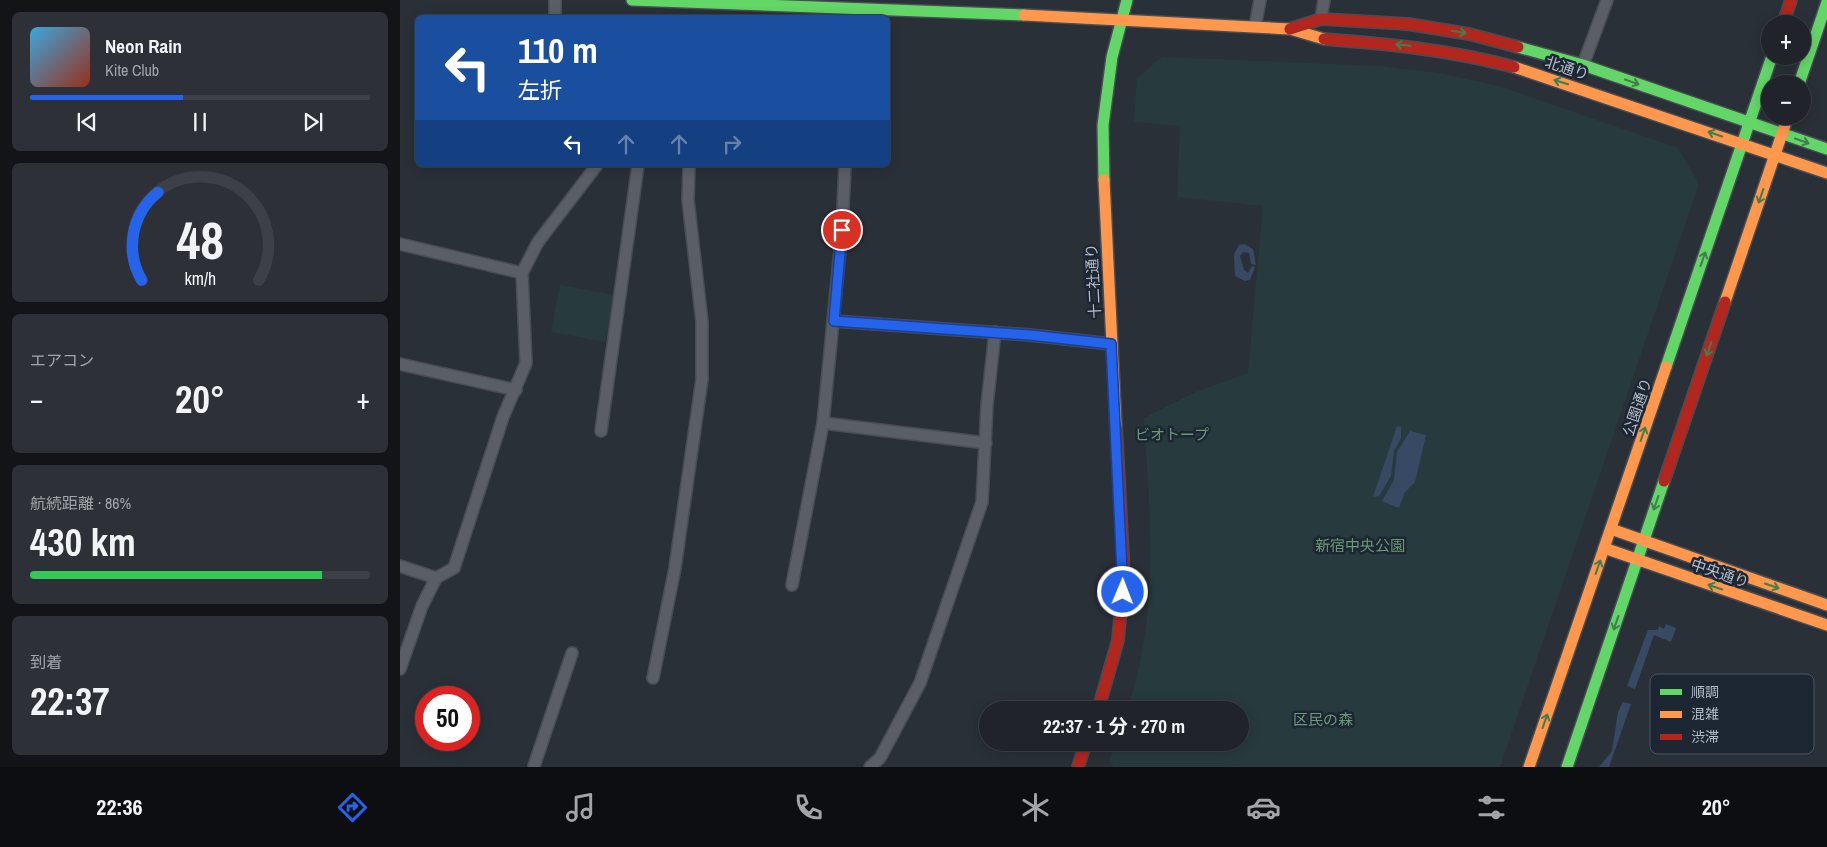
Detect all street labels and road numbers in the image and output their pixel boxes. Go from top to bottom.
street label: 北通り [1542,51,1592,85]
street label: 十二社通り [1081,243,1105,319]
street label: 公園通り [1617,375,1657,439]
street label: 中央通り [1688,553,1752,593]

